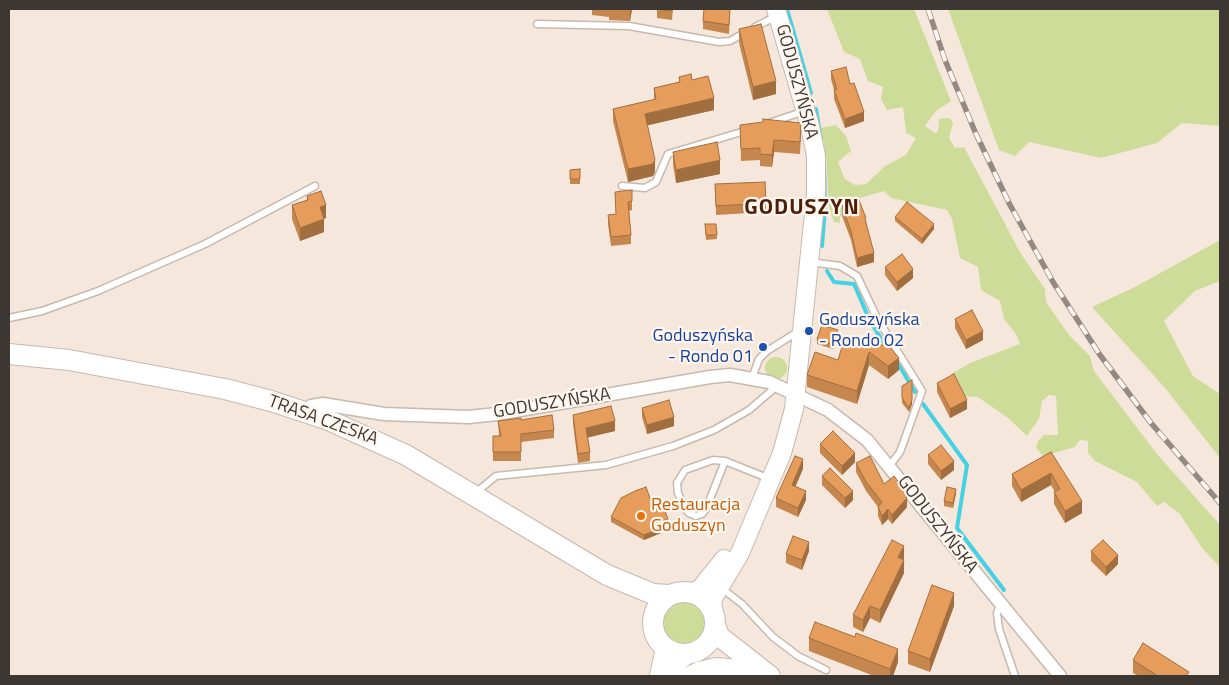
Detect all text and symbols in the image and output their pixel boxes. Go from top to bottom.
street label: GODUSZYŃSKA [770,22,822,142]
district label: GODUSZYN [743,196,861,222]
place label: Goduszyńska - Rondo 02 [819,310,920,352]
marker: Goduszyńska - Rondo 02 [803,325,815,337]
place label: Goduszyńska - Rondo 01 [652,326,753,368]
marker: Goduszyńska - Rondo 01 [757,341,769,353]
street label: GODUSZYŃSKA [492,384,612,424]
street label: TRASA CZESKA [265,391,381,451]
street label: GODUSZYŃSKA [892,472,982,578]
place label: Restauracja Goduszyn [651,495,740,538]
marker: Restauracja Goduszyn [635,510,647,522]

